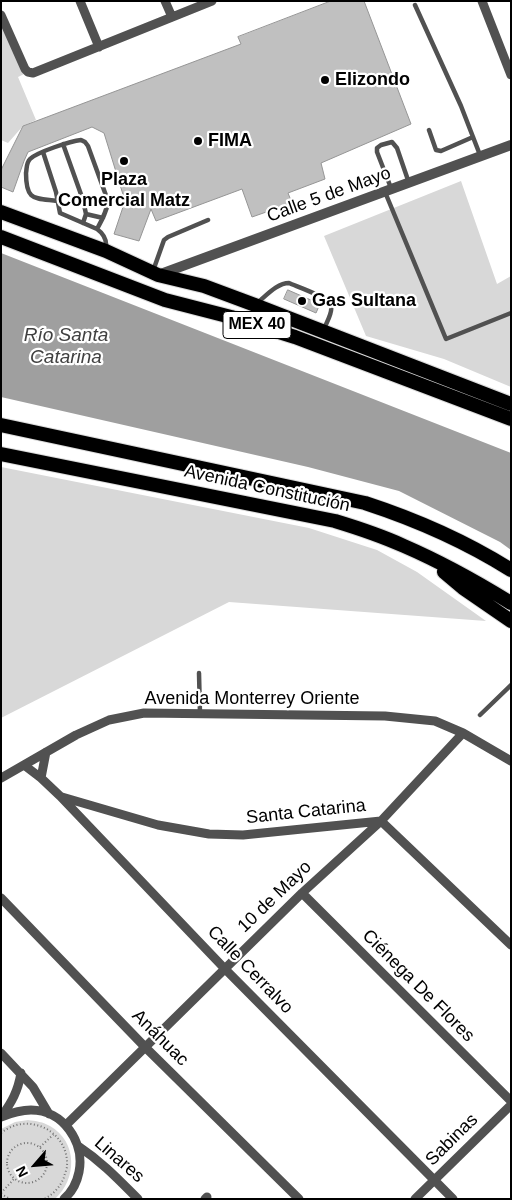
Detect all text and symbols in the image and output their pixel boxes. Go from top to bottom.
place label: Elizondo [335,69,410,91]
marker: Elizondo [319,74,331,86]
place label: FIMA [208,130,252,152]
marker: FIMA [192,135,204,147]
marker: Plaza Comercial Matz [118,155,130,167]
street label: Calle 5 de Mayo [264,163,394,227]
place label: Plaza Comercial Matz [58,169,190,212]
place label: Gas Sultana [312,290,416,312]
marker: Gas Sultana [296,295,308,307]
road number: MEX 40 [223,312,291,338]
water label: Río Santa Catarina [24,325,108,369]
street label: Avenida Constitución [182,461,352,517]
street label: Avenida Monterrey Oriente [145,688,359,710]
street label: Santa Catarina [245,795,367,829]
street label: 10 de Mayo [234,857,316,937]
street label: Calle Cerralvo [203,921,297,1019]
street label: Ciénega De Flores [357,925,479,1047]
street label: Anáhuac [127,1005,193,1071]
street label: Sabinas [421,1109,483,1171]
street label: Linares [90,1132,148,1188]
north arrow [10,1140,60,1190]
text: N [12,1164,31,1180]

